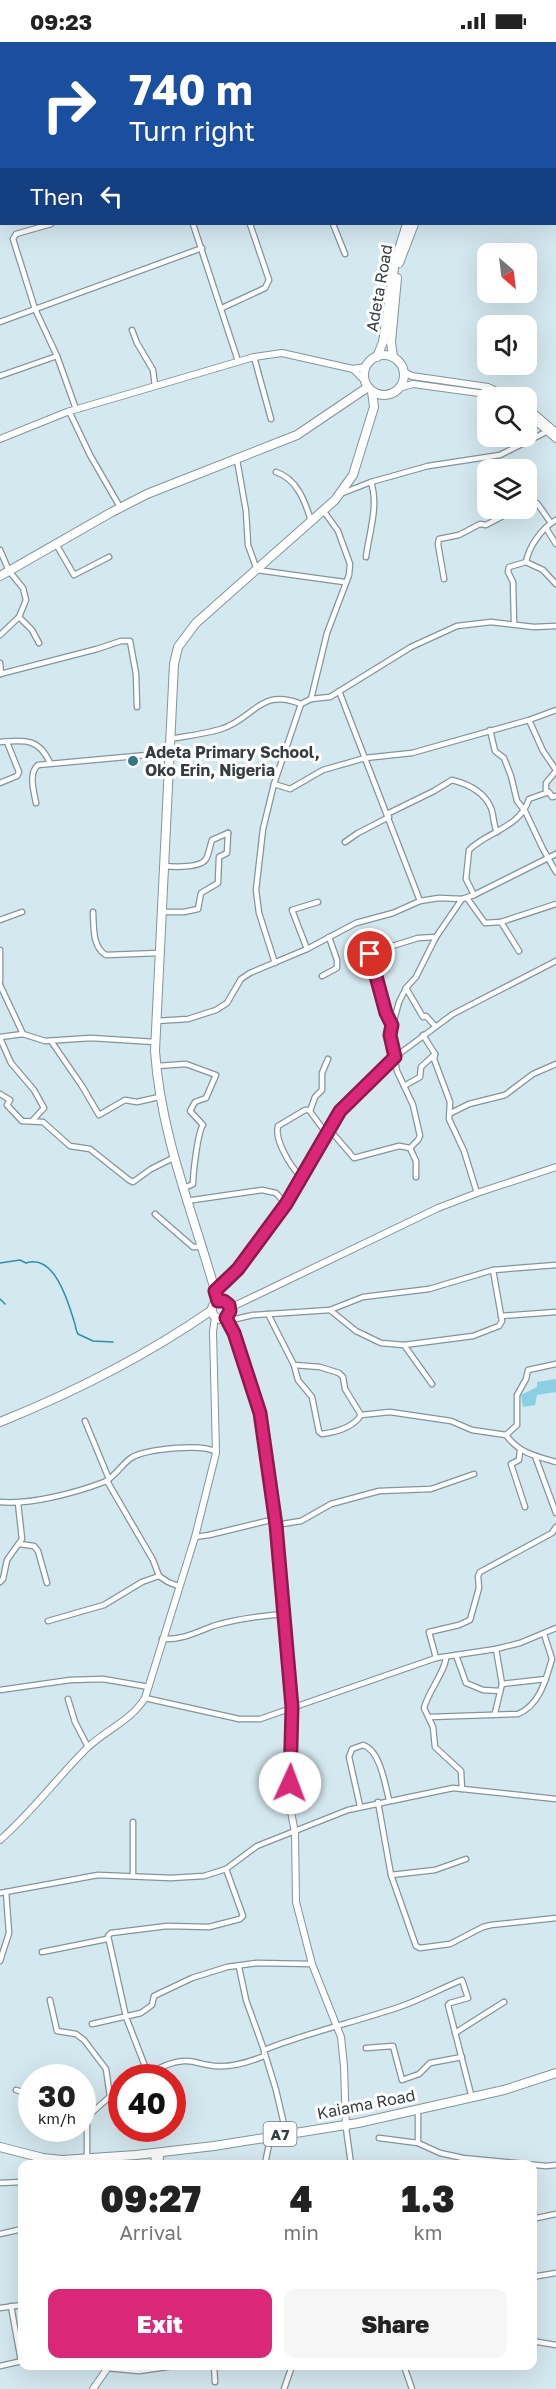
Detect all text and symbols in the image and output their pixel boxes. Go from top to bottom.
text: 09:23 [30,8,92,35]
text: 740 m [129,64,253,114]
icon: right [30,66,108,144]
text: Turn right [129,115,255,147]
icon: left [95,180,128,213]
text: Then [30,183,83,210]
street label: Adeta Road [361,243,397,333]
north arrow [477,243,537,303]
map controls [477,243,537,519]
button: sound [477,315,537,375]
button: search [477,387,537,447]
button: layers [477,459,537,519]
place label: Adeta Primary School, Oko Erin, Nigeria [145,742,320,780]
marker: Adeta Primary School, Oko Erin, Nigeria [126,754,140,768]
pin [344,928,395,979]
icon: arrive [353,937,386,970]
position arrow [258,1751,322,1815]
speed limit sign: 40 [108,2064,186,2142]
text: 30 [38,2078,76,2114]
street label: Kaiama Road [315,2085,417,2123]
text: km/h [38,2109,76,2127]
road number: A7 [264,2122,296,2146]
text: 09:27 [100,2177,201,2220]
text: 4 [290,2177,313,2220]
text: 1.3 [401,2177,455,2220]
text: Arrival [119,2220,182,2244]
text: min [284,2220,319,2244]
text: km [413,2220,442,2244]
button: Exit [48,2289,272,2358]
button: Share [284,2289,507,2358]

